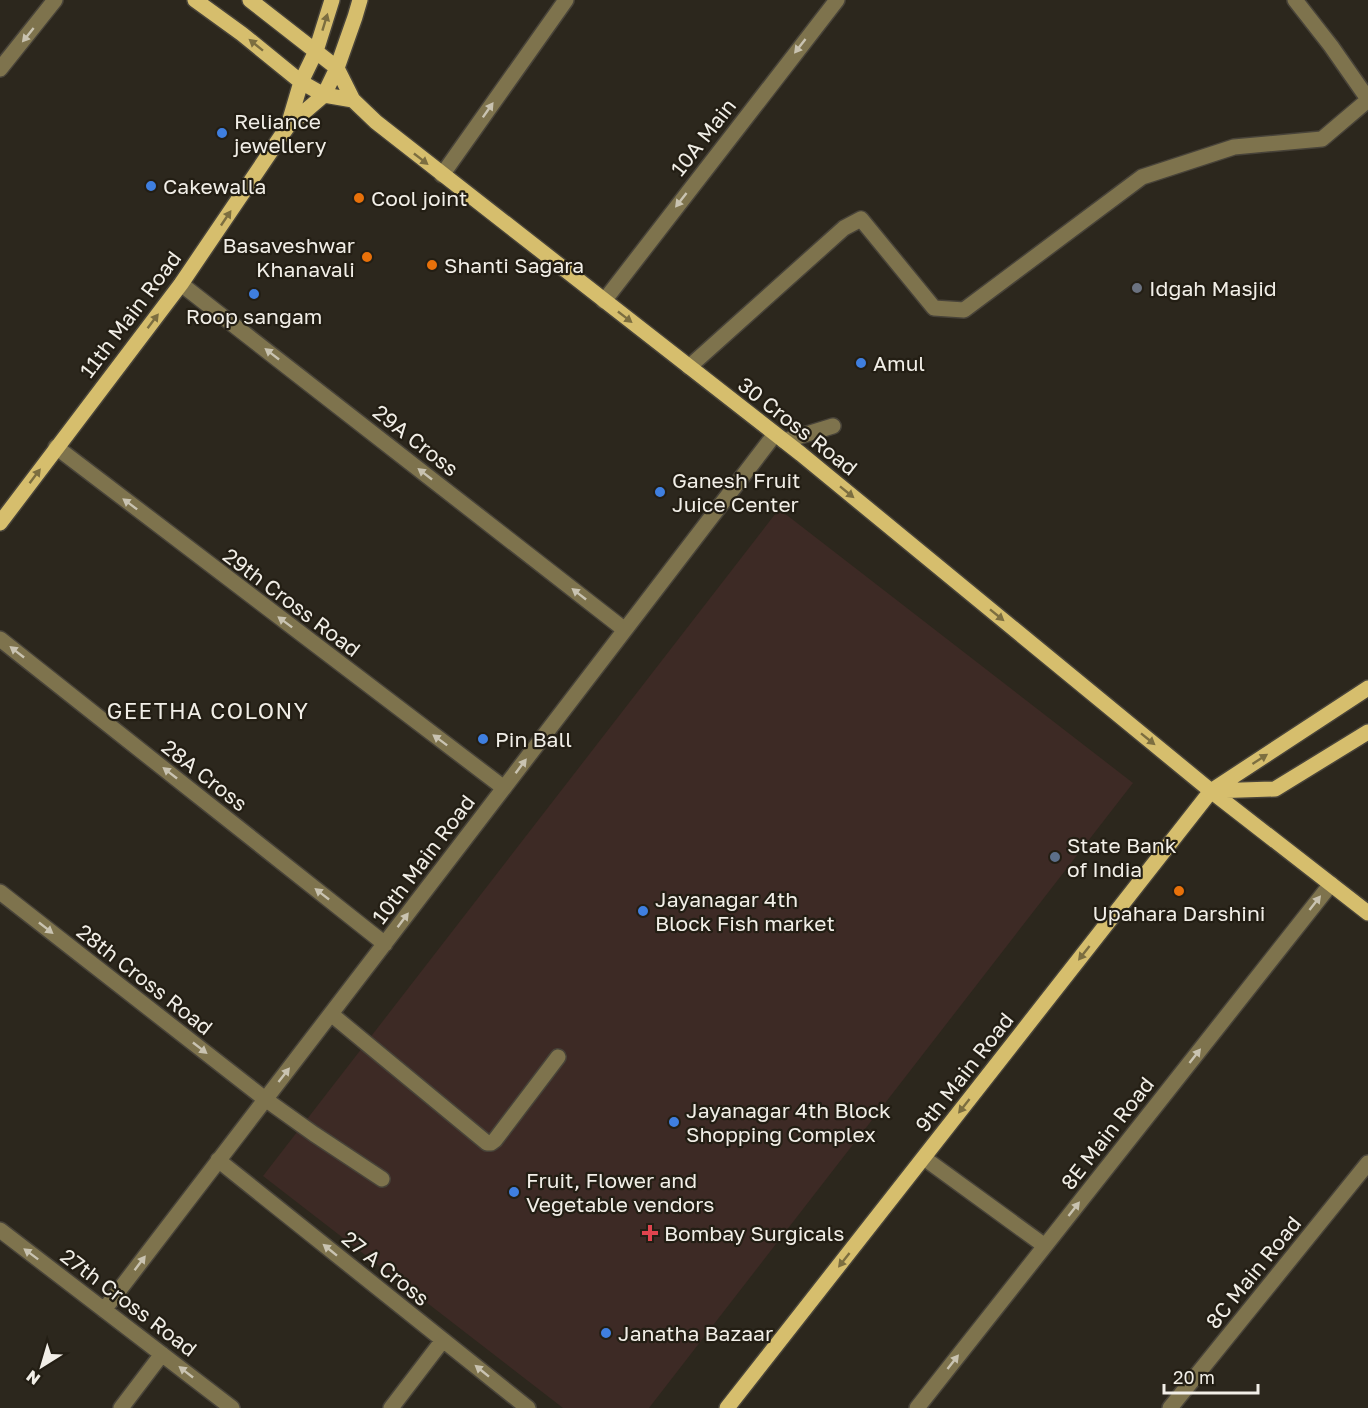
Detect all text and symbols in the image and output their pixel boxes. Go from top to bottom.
one-way arrow [321,13,330,31]
one-way arrow [22,27,34,42]
one-way arrow [794,38,807,54]
one-way arrow [248,39,263,52]
street label: 10A Main [665,93,741,181]
one-way arrow [482,102,493,118]
place label: Reliance jewellery [233,108,327,158]
marker: Reliance jewellery [215,126,229,140]
one-way arrow [414,152,429,164]
place label: Cakewalla [163,173,266,199]
marker: Cakewalla [144,179,158,193]
place label: Cool joint [371,185,467,211]
marker: Cool joint [352,191,366,205]
one-way arrow [675,192,687,208]
one-way arrow [220,210,232,226]
place label: Basaveshwar Khanavali [222,232,355,282]
street label: 11th Main Road [74,245,186,383]
marker: Basaveshwar Khanavali [360,250,374,264]
place label: Shanti Sagara [444,252,584,278]
marker: Shanti Sagara [425,258,439,272]
place label: Idgah Masjid [1149,275,1277,301]
marker: Idgah Masjid [1130,281,1144,295]
marker: Roop sangam [247,287,261,301]
place label: Roop sangam [186,303,322,329]
one-way arrow [617,311,633,324]
one-way arrow [146,313,159,329]
one-way arrow [264,348,279,360]
place label: Amul [873,350,925,376]
marker: Amul [854,356,868,370]
street label: 30 Cross Road [733,371,863,481]
street label: 29A Cross [368,399,464,481]
place label: Ganesh Fruit Juice Center [672,467,800,517]
one-way arrow [418,468,433,480]
one-way arrow [29,469,41,485]
marker: Ganesh Fruit Juice Center [653,485,667,499]
one-way arrow [839,485,854,497]
one-way arrow [122,498,138,511]
street label: 29th Cross Road [218,542,366,662]
one-way arrow [571,587,587,600]
one-way arrow [989,609,1005,622]
one-way arrow [277,616,293,629]
one-way arrow [9,646,25,659]
district label: GEETHA COLONY [107,697,309,724]
place label: Pin Ball [495,726,572,752]
marker: Pin Ball [476,732,490,746]
one-way arrow [1140,732,1155,745]
street label: 28A Cross [157,734,253,816]
one-way arrow [433,735,448,747]
one-way arrow [1252,753,1268,765]
one-way arrow [515,758,527,773]
one-way arrow [162,768,177,780]
street label: 10th Main Road [366,789,480,929]
place label: State Bank of India [1067,832,1177,882]
marker: State Bank of India [1048,850,1062,864]
marker: Upahara Darshini [1172,884,1186,898]
place label: Jayanagar 4th Block Fish market [655,886,835,936]
one-way arrow [315,889,330,901]
one-way arrow [1309,895,1322,911]
place label: Upahara Darshini [1093,900,1265,926]
marker: Jayanagar 4th Block Fish market [636,904,650,918]
one-way arrow [396,913,408,928]
street label: 28th Cross Road [72,918,218,1040]
one-way arrow [38,922,54,935]
one-way arrow [1079,945,1091,960]
street label: 9th Main Road [909,1007,1019,1137]
one-way arrow [192,1042,207,1054]
one-way arrow [1188,1048,1201,1064]
one-way arrow [277,1067,290,1083]
street label: 8E Main Road [1055,1071,1159,1195]
place label: Jayanagar 4th Block Shopping Complex [686,1097,891,1147]
one-way arrow [958,1098,971,1114]
marker: Jayanagar 4th Block Shopping Complex [667,1115,681,1129]
place label: Fruit, Flower and Vegetable vendors [526,1167,714,1217]
marker: Fruit, Flower and Vegetable vendors [507,1185,521,1199]
one-way arrow [1067,1201,1080,1217]
street label: 8C Main Road [1200,1210,1306,1334]
place label: Bombay Surgicals [664,1220,844,1246]
marker: Bombay Surgicals [641,1224,659,1242]
street label: 27 A Cross [337,1225,435,1311]
street label: 27th Cross Road [56,1242,202,1362]
one-way arrow [322,1243,338,1256]
one-way arrow [23,1247,39,1260]
one-way arrow [838,1252,850,1267]
one-way arrow [133,1255,146,1271]
place label: Janatha Bazaar [618,1320,773,1346]
marker: Janatha Bazaar [599,1326,613,1340]
north arrow [12,1336,72,1396]
one-way arrow [946,1354,959,1370]
scale bar [1164,1357,1258,1395]
text: N [22,1366,44,1390]
one-way arrow [475,1366,490,1378]
text: 20 m [1173,1366,1215,1388]
one-way arrow [178,1367,193,1379]

